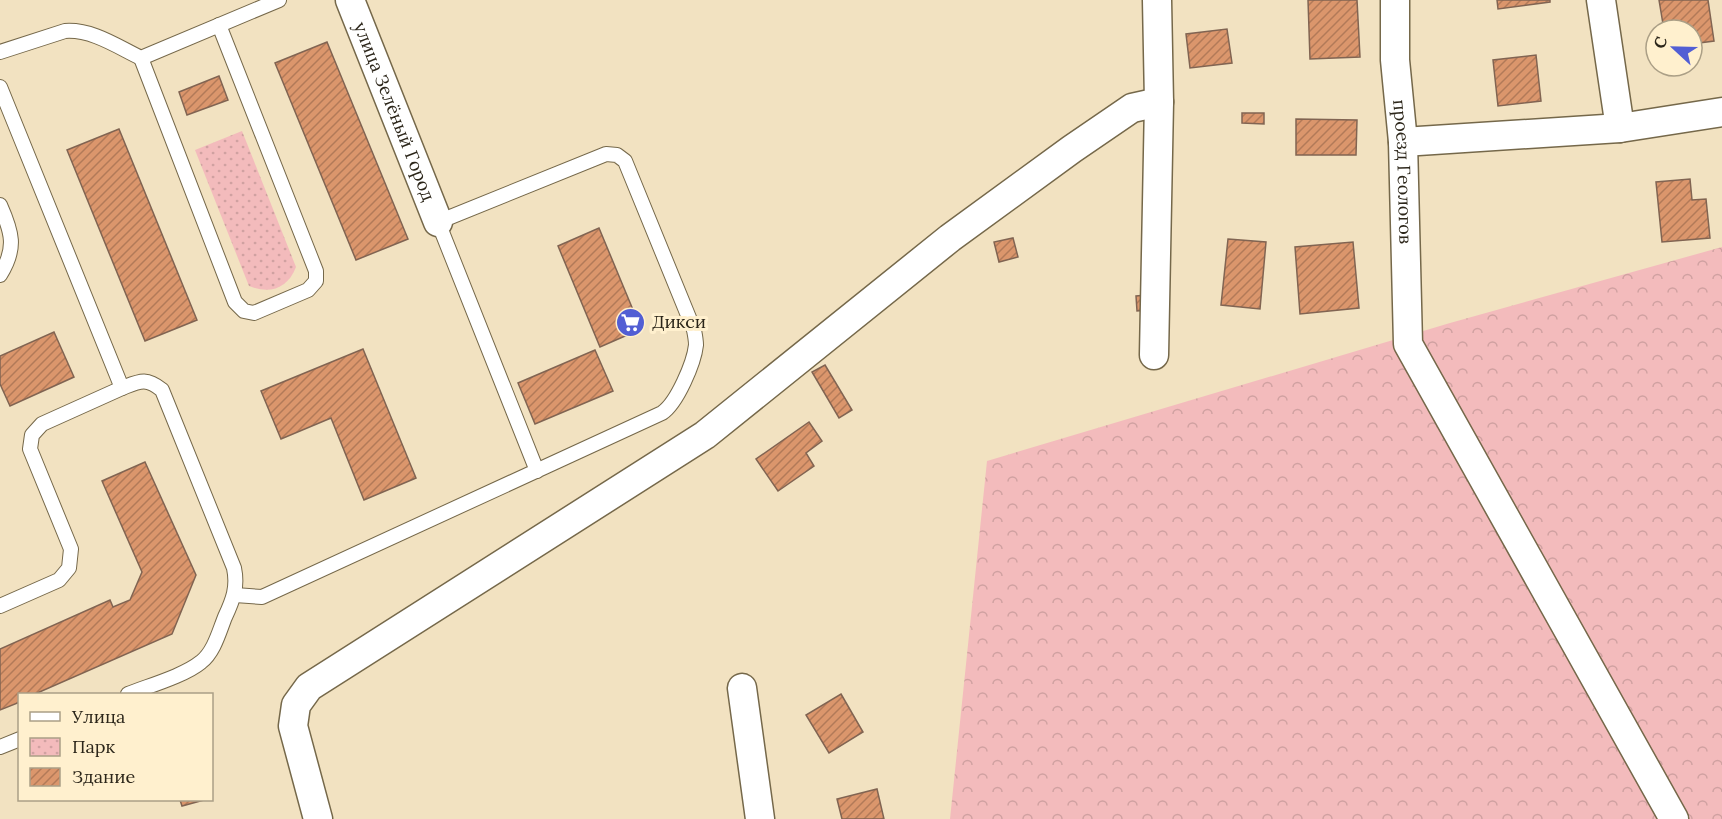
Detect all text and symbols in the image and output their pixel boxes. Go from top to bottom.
street label: улица Зелёный Город [349,18,441,205]
north arrow [1644,18,1704,78]
text: С [1649,34,1671,51]
street label: проезд Геологов [1388,98,1418,244]
supermarket icon: Дикси [615,306,647,338]
place label: Дикси [652,310,706,333]
legend [18,693,213,801]
text: Улица [71,705,125,728]
text: Парк [72,735,116,758]
text: Здание [72,765,135,788]

